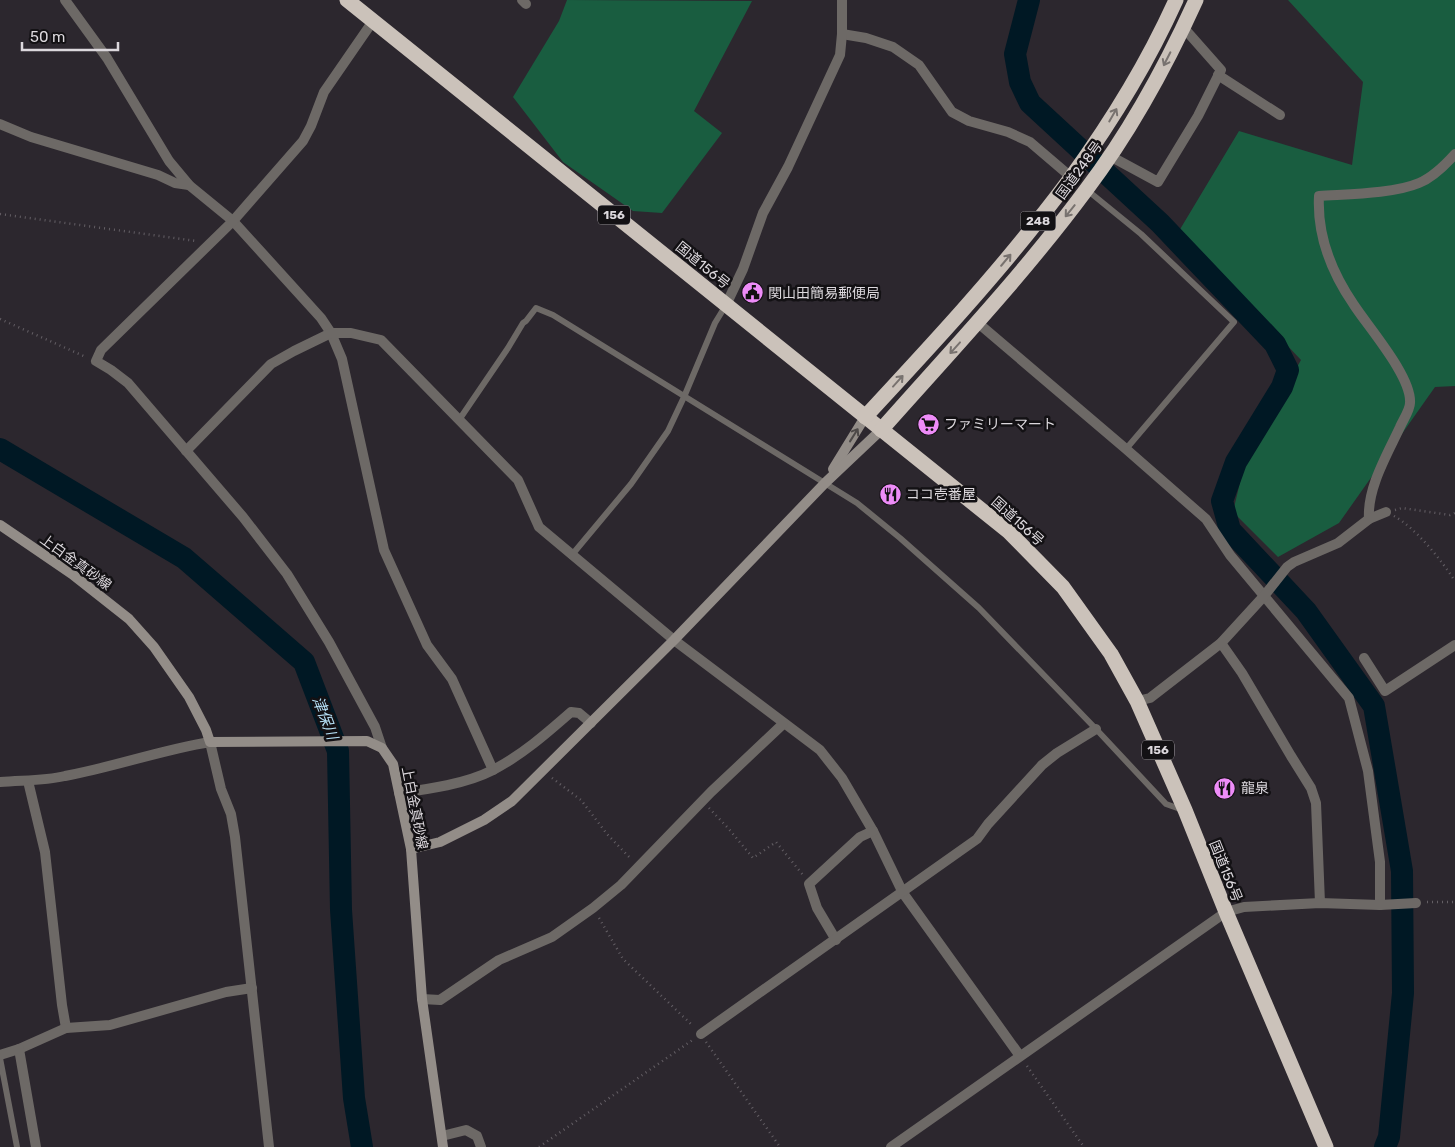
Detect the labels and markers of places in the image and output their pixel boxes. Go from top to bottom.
public building icon: 関山田簡易郵便局 [740,281,764,305]
place label: 関山田簡易郵便局 [768,285,880,302]
supermarket icon: ファミリーマート [916,412,940,436]
place label: ファミリーマート [944,416,1056,433]
restaurant icon: ココ壱番屋 [878,482,902,506]
place label: ココ壱番屋 [906,486,976,503]
restaurant icon: 龍泉 [1213,776,1237,800]
place label: 龍泉 [1241,780,1269,797]

